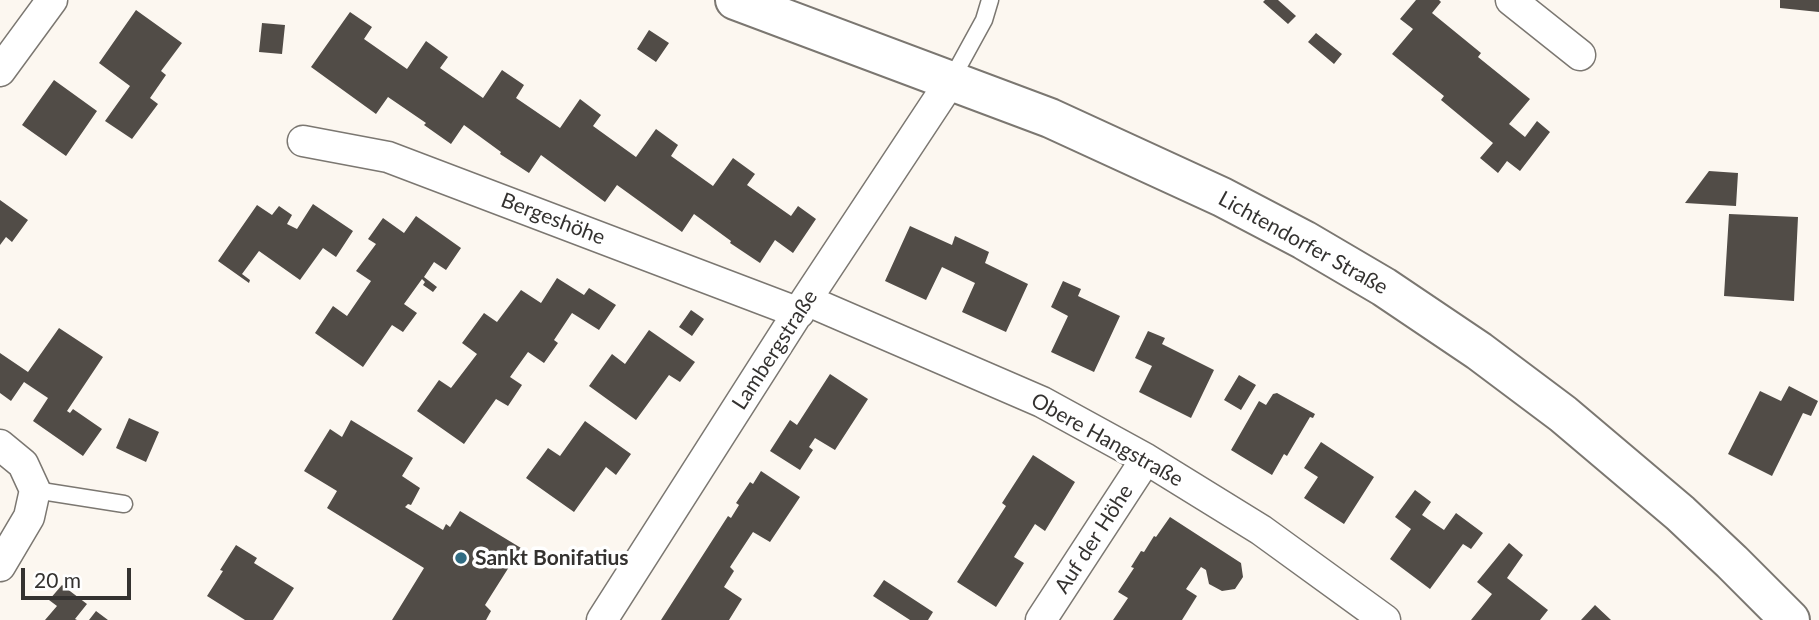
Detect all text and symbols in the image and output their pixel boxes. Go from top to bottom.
street label: Lichtendorfer Straße [1214,186,1392,300]
street label: Bergeshöhe [497,188,609,250]
street label: Lambergstraße [727,285,823,415]
street label: Obere Hangstraße [1027,388,1187,492]
street label: Auf der Höhe [1049,480,1139,598]
place label: Sankt Bonifatius [475,545,629,571]
marker: Sankt Bonifatius [453,550,469,566]
scale bar [24,554,135,598]
text: 20 m [34,567,81,592]

